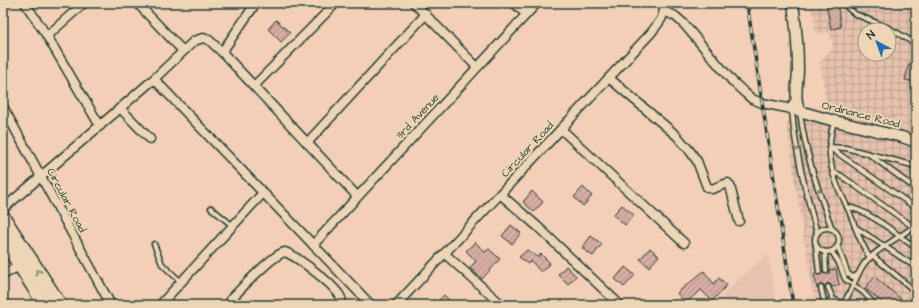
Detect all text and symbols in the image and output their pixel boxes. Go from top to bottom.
north arrow [857,22,897,62]
text: N [863,27,878,43]
street label: 3rd Avenue [392,90,442,142]
street label: Ordinance Road [820,98,902,132]
street label: Circular Road [498,118,557,180]
one-way arrow [792,145,800,151]
street label: Circular Road [43,165,90,235]
one-way arrow [815,189,824,196]
one-way arrow [36,270,43,277]

